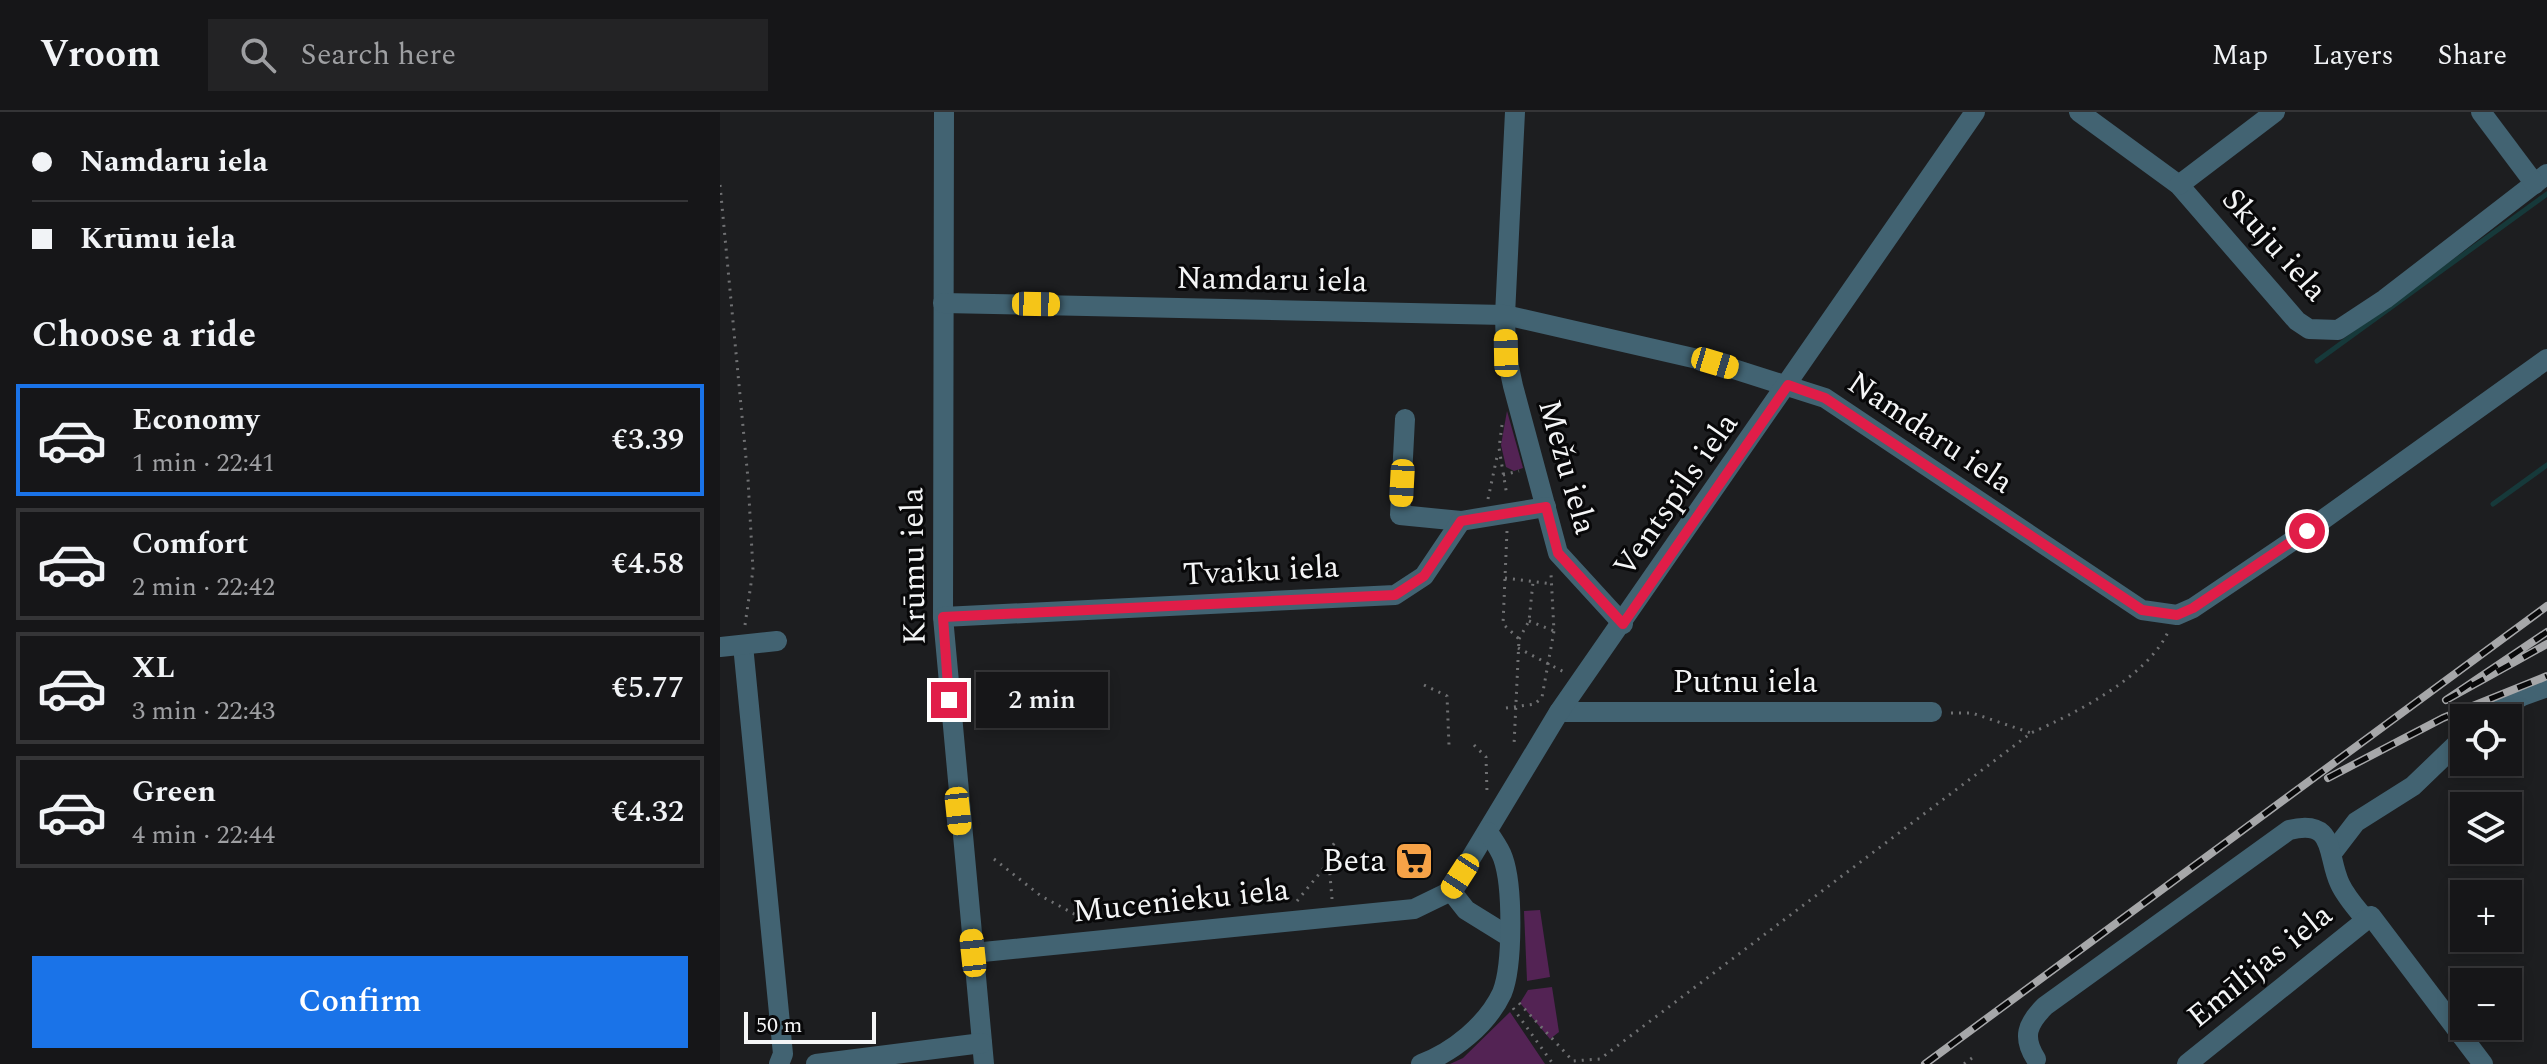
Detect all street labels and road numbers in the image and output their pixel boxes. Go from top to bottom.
street label: Skuju iela [2209,177,2339,313]
street label: Namdaru iela [1176,254,1368,306]
street label: Namdaru iela [1837,359,2023,507]
street label: Mežu iela [1524,394,1610,540]
street label: Ventspils iela [1601,402,1751,587]
street label: Krūmu iela [888,486,940,645]
street label: Tvaiku iela [1182,542,1341,600]
street label: Putnu iela [1672,658,1818,707]
street label: Mucenieku iela [1070,865,1292,937]
street label: Emīlijas iela [2176,891,2344,1040]

